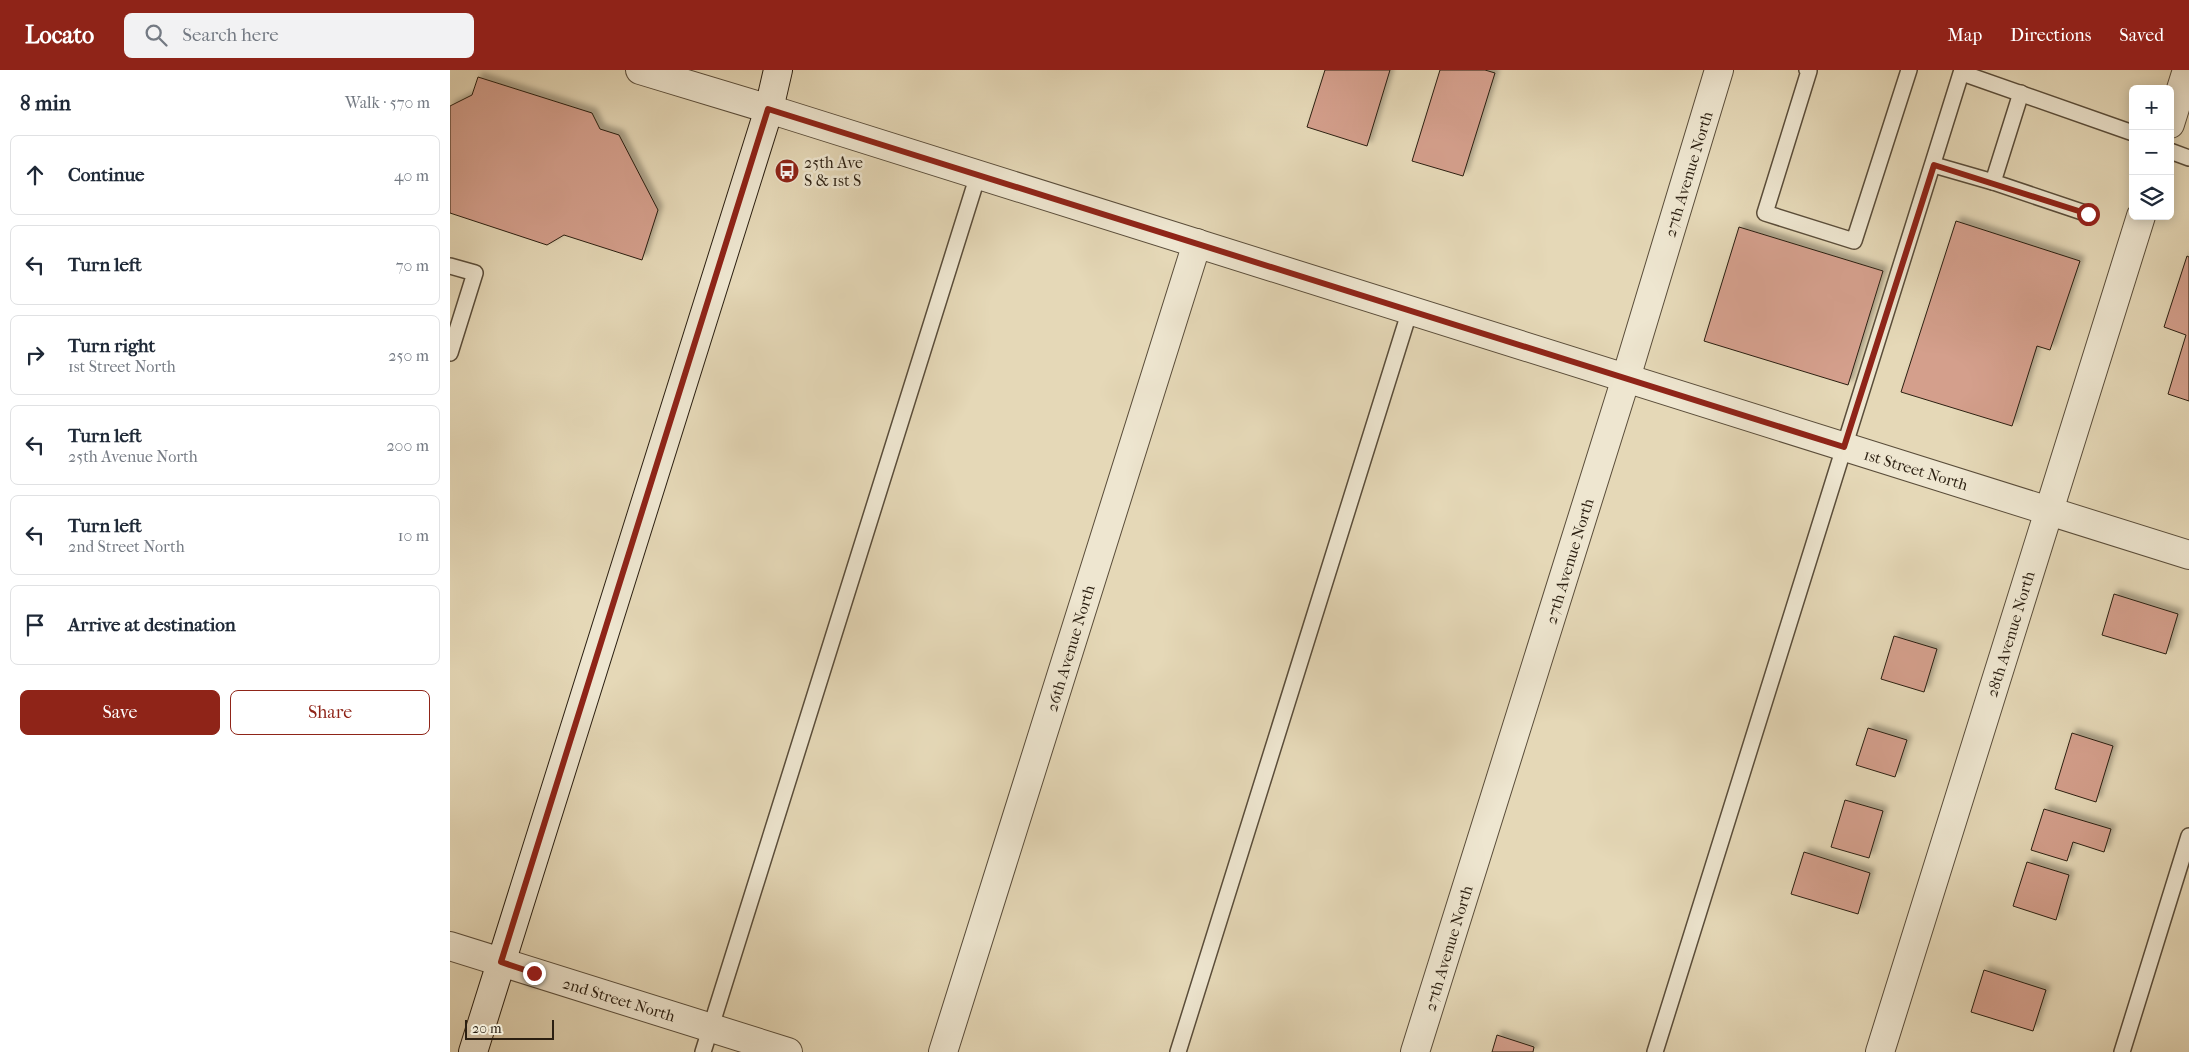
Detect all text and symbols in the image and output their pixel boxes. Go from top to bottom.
search box [124,13,474,58]
text: Locato [25,21,94,49]
icon: search [142,21,170,49]
text: Search here [182,24,279,46]
text: Map [1948,25,1982,46]
text: Directions [2010,25,2091,46]
text: Saved [2119,25,2164,46]
map controls [2129,85,2174,220]
button: + [2129,85,2174,130]
text: 8 min [20,91,71,115]
text: Walk · 570 m [345,93,430,112]
street label: 27th Avenue North [1660,109,1717,239]
button: − [2129,130,2174,175]
place label: 25th Ave S & 1st S [804,153,863,190]
bus stop icon: 25th Ave S & 1st S [774,158,800,184]
icon: ahead [21,161,49,189]
text: Continue [68,164,144,186]
text: 40 m [394,166,429,185]
button: layers [2129,175,2174,220]
route start [2077,203,2100,226]
icon: left [21,251,49,279]
text: Turn left [68,254,142,276]
text: 70 m [396,256,429,275]
text: Turn right [68,335,155,357]
icon: right [21,341,49,369]
text: 250 m [388,346,429,365]
text: 1st Street North [68,357,176,376]
text: Turn left [68,425,142,447]
icon: left [21,431,49,459]
text: 200 m [386,436,429,455]
street label: 1st Street North [1862,445,1970,494]
text: 25th Avenue North [68,447,198,466]
street label: 27th Avenue North [1541,496,1598,626]
text: Turn left [68,515,142,537]
icon: left [21,521,49,549]
text: 10 m [398,526,429,545]
text: 2nd Street North [68,537,185,556]
street label: 28th Avenue North [1982,569,2039,700]
street label: 26th Avenue North [1042,582,1099,714]
icon: arrive [21,611,49,639]
text: Arrive at destination [68,614,236,636]
button: Save [20,690,220,735]
button: Share [230,690,430,735]
street label: 27th Avenue North [1420,883,1477,1013]
route end [523,962,546,985]
street label: 2nd Street North [560,973,677,1026]
scale bar [465,1017,554,1040]
text: 20 m [472,1020,502,1037]

